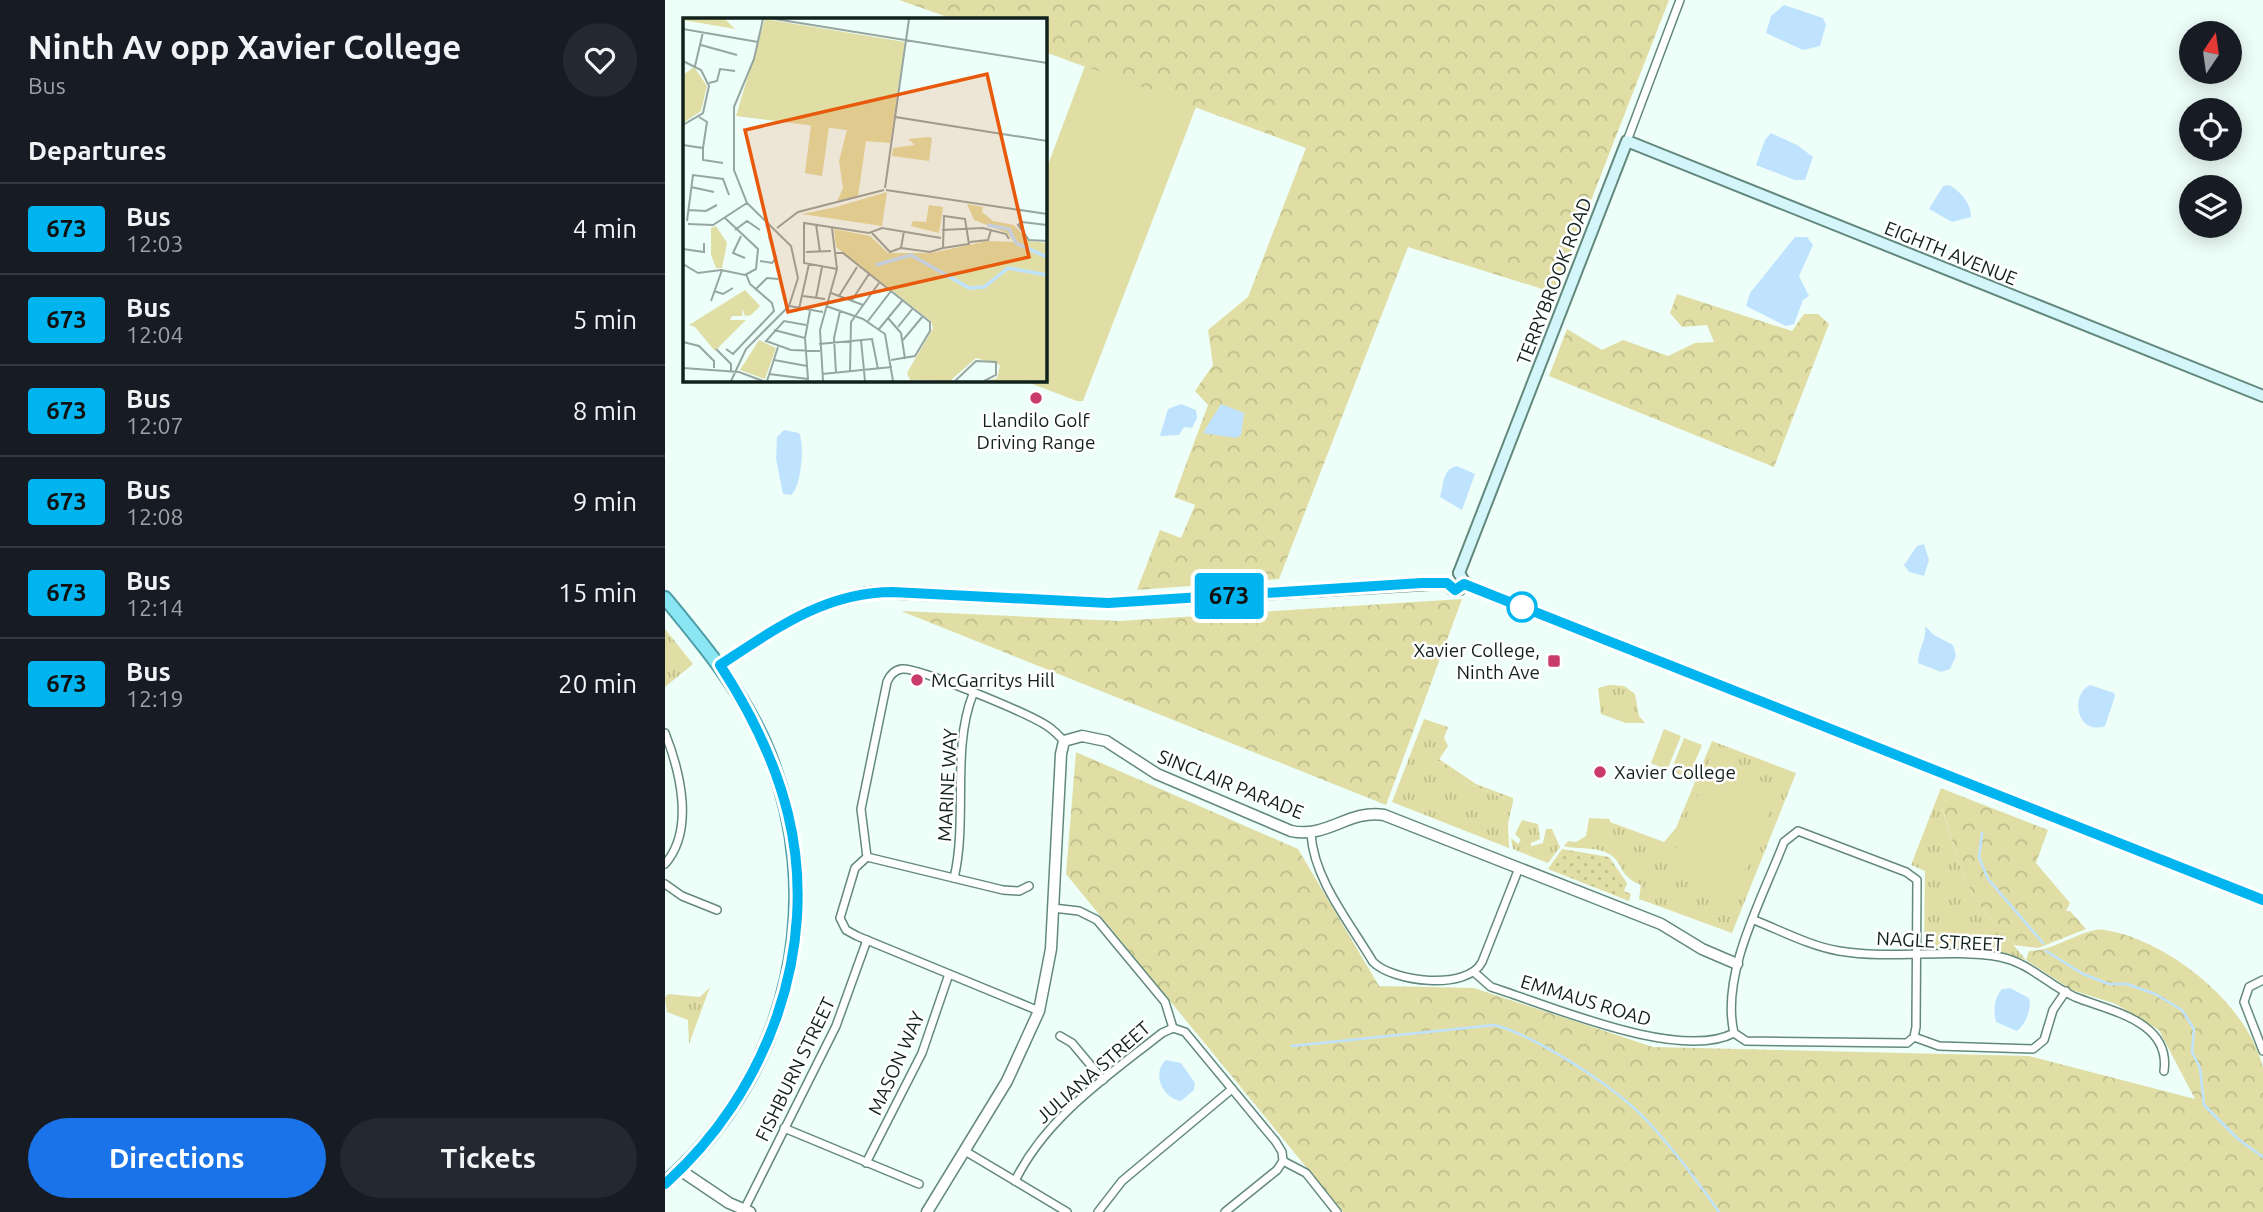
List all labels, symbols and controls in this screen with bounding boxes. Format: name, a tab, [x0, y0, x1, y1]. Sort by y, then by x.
inset map	[683, 18, 1047, 382]
north arrow	[2179, 21, 2242, 84]
map controls	[2179, 21, 2242, 238]
button: heart	[563, 23, 637, 97]
text: Ninth Av opp Xavier College	[28, 28, 461, 65]
text: Bus	[28, 73, 66, 98]
button: locate	[2179, 98, 2242, 161]
text: Departures	[28, 136, 166, 165]
button: layers	[2179, 175, 2242, 238]
street label: TERRYBROOK ROAD	[1512, 194, 1596, 368]
text: Bus	[126, 202, 171, 231]
text: 4 min	[573, 214, 637, 243]
text: 673	[46, 215, 87, 242]
street label: EIGHTH AVENUE	[1882, 216, 2020, 290]
text: 12:03	[126, 231, 184, 256]
text: Bus	[126, 293, 171, 322]
text: 5 min	[573, 305, 637, 334]
text: 673	[46, 306, 87, 333]
text: 12:04	[126, 322, 184, 347]
text: Bus	[126, 384, 171, 413]
marker: Llandilo Golf Driving Range	[1028, 390, 1044, 406]
text: 8 min	[573, 396, 637, 425]
text: 673	[46, 397, 87, 424]
place label: Llandilo Golf Driving Range	[976, 409, 1096, 453]
text: 12:07	[126, 413, 184, 438]
text: Bus	[126, 475, 171, 504]
text: 9 min	[573, 487, 637, 516]
text: 673	[46, 488, 87, 515]
text: 12:08	[126, 504, 184, 529]
text: Bus	[126, 566, 171, 595]
line badge: 673	[1189, 573, 1269, 619]
text: 15 min	[558, 578, 637, 607]
text: 673	[46, 579, 87, 606]
text: 673	[1209, 582, 1249, 609]
unlabelled marker	[1507, 592, 1537, 622]
text: 12:14	[126, 595, 184, 620]
place label: Xavier College, Ninth Ave	[1413, 639, 1540, 683]
marker: Xavier College, Ninth Ave	[1546, 653, 1562, 669]
text: Bus	[126, 657, 171, 686]
text: 20 min	[558, 669, 637, 698]
place label: McGarritys Hill	[931, 669, 1055, 691]
text: 673	[46, 670, 87, 697]
marker: McGarritys Hill	[909, 672, 925, 688]
text: 12:19	[126, 686, 184, 711]
street label: MARINE WAY	[933, 728, 961, 842]
street label: SINCLAIR PARADE	[1155, 745, 1307, 823]
place label: Xavier College	[1614, 761, 1736, 783]
marker: Xavier College	[1592, 764, 1608, 780]
street label: NAGLE STREET	[1876, 927, 2005, 955]
street label: EMMAUS ROAD	[1518, 970, 1654, 1030]
street label: FISHBURN STREET	[751, 993, 840, 1144]
street label: MASON WAY	[863, 1008, 929, 1118]
street label: JULIANA STREET	[1032, 1016, 1155, 1127]
button: Directions	[28, 1118, 326, 1198]
button: Tickets	[340, 1118, 637, 1198]

